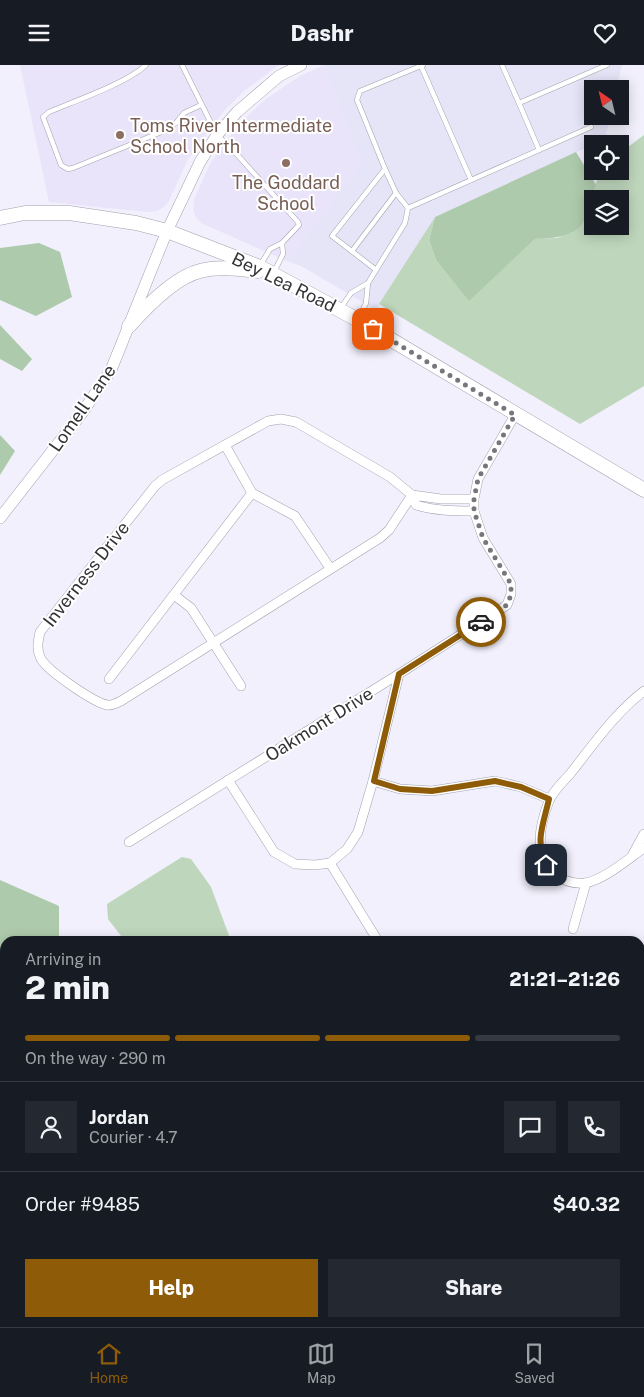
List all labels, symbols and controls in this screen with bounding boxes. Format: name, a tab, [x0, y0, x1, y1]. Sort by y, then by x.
icon: menu	[25, 19, 53, 47]
icon: heart	[591, 19, 619, 47]
text: Dashr	[291, 20, 353, 46]
north arrow	[584, 80, 629, 125]
map controls	[584, 80, 629, 235]
place label: Toms River Intermediate School North	[130, 115, 332, 157]
marker: Toms River Intermediate School North	[114, 129, 126, 141]
button: locate	[584, 135, 629, 180]
marker: The Goddard School	[280, 157, 292, 169]
place label: The Goddard School	[232, 172, 340, 214]
button: layers	[584, 190, 629, 235]
street label: Bey Lea Road	[229, 248, 339, 316]
pin	[352, 308, 394, 350]
icon: bag	[359, 315, 387, 343]
street label: Lomell Lane	[44, 360, 120, 456]
street label: Inverness Drive	[39, 517, 133, 631]
courier	[456, 597, 506, 647]
icon: car	[467, 608, 495, 636]
street label: Oakmont Drive	[261, 682, 377, 766]
pin	[525, 844, 567, 886]
icon: home	[532, 851, 560, 879]
text: Arriving in	[25, 950, 101, 969]
text: 21:21–21:26	[509, 968, 620, 990]
text: 2 min	[25, 969, 110, 1006]
text: On the way · 290 m	[25, 1049, 166, 1068]
button: person	[25, 1101, 77, 1153]
button: chat	[504, 1101, 556, 1153]
button: phone	[568, 1101, 620, 1153]
text: Jordan	[89, 1106, 149, 1128]
text: Courier · 4.7	[89, 1128, 178, 1147]
text: Order #9485	[25, 1193, 140, 1215]
text: $40.32	[553, 1193, 620, 1215]
button: Help	[25, 1259, 318, 1317]
button: Share	[328, 1259, 620, 1317]
tab: Home	[89, 1340, 128, 1386]
tab: Map	[307, 1340, 335, 1386]
tab: Saved	[514, 1340, 555, 1386]

